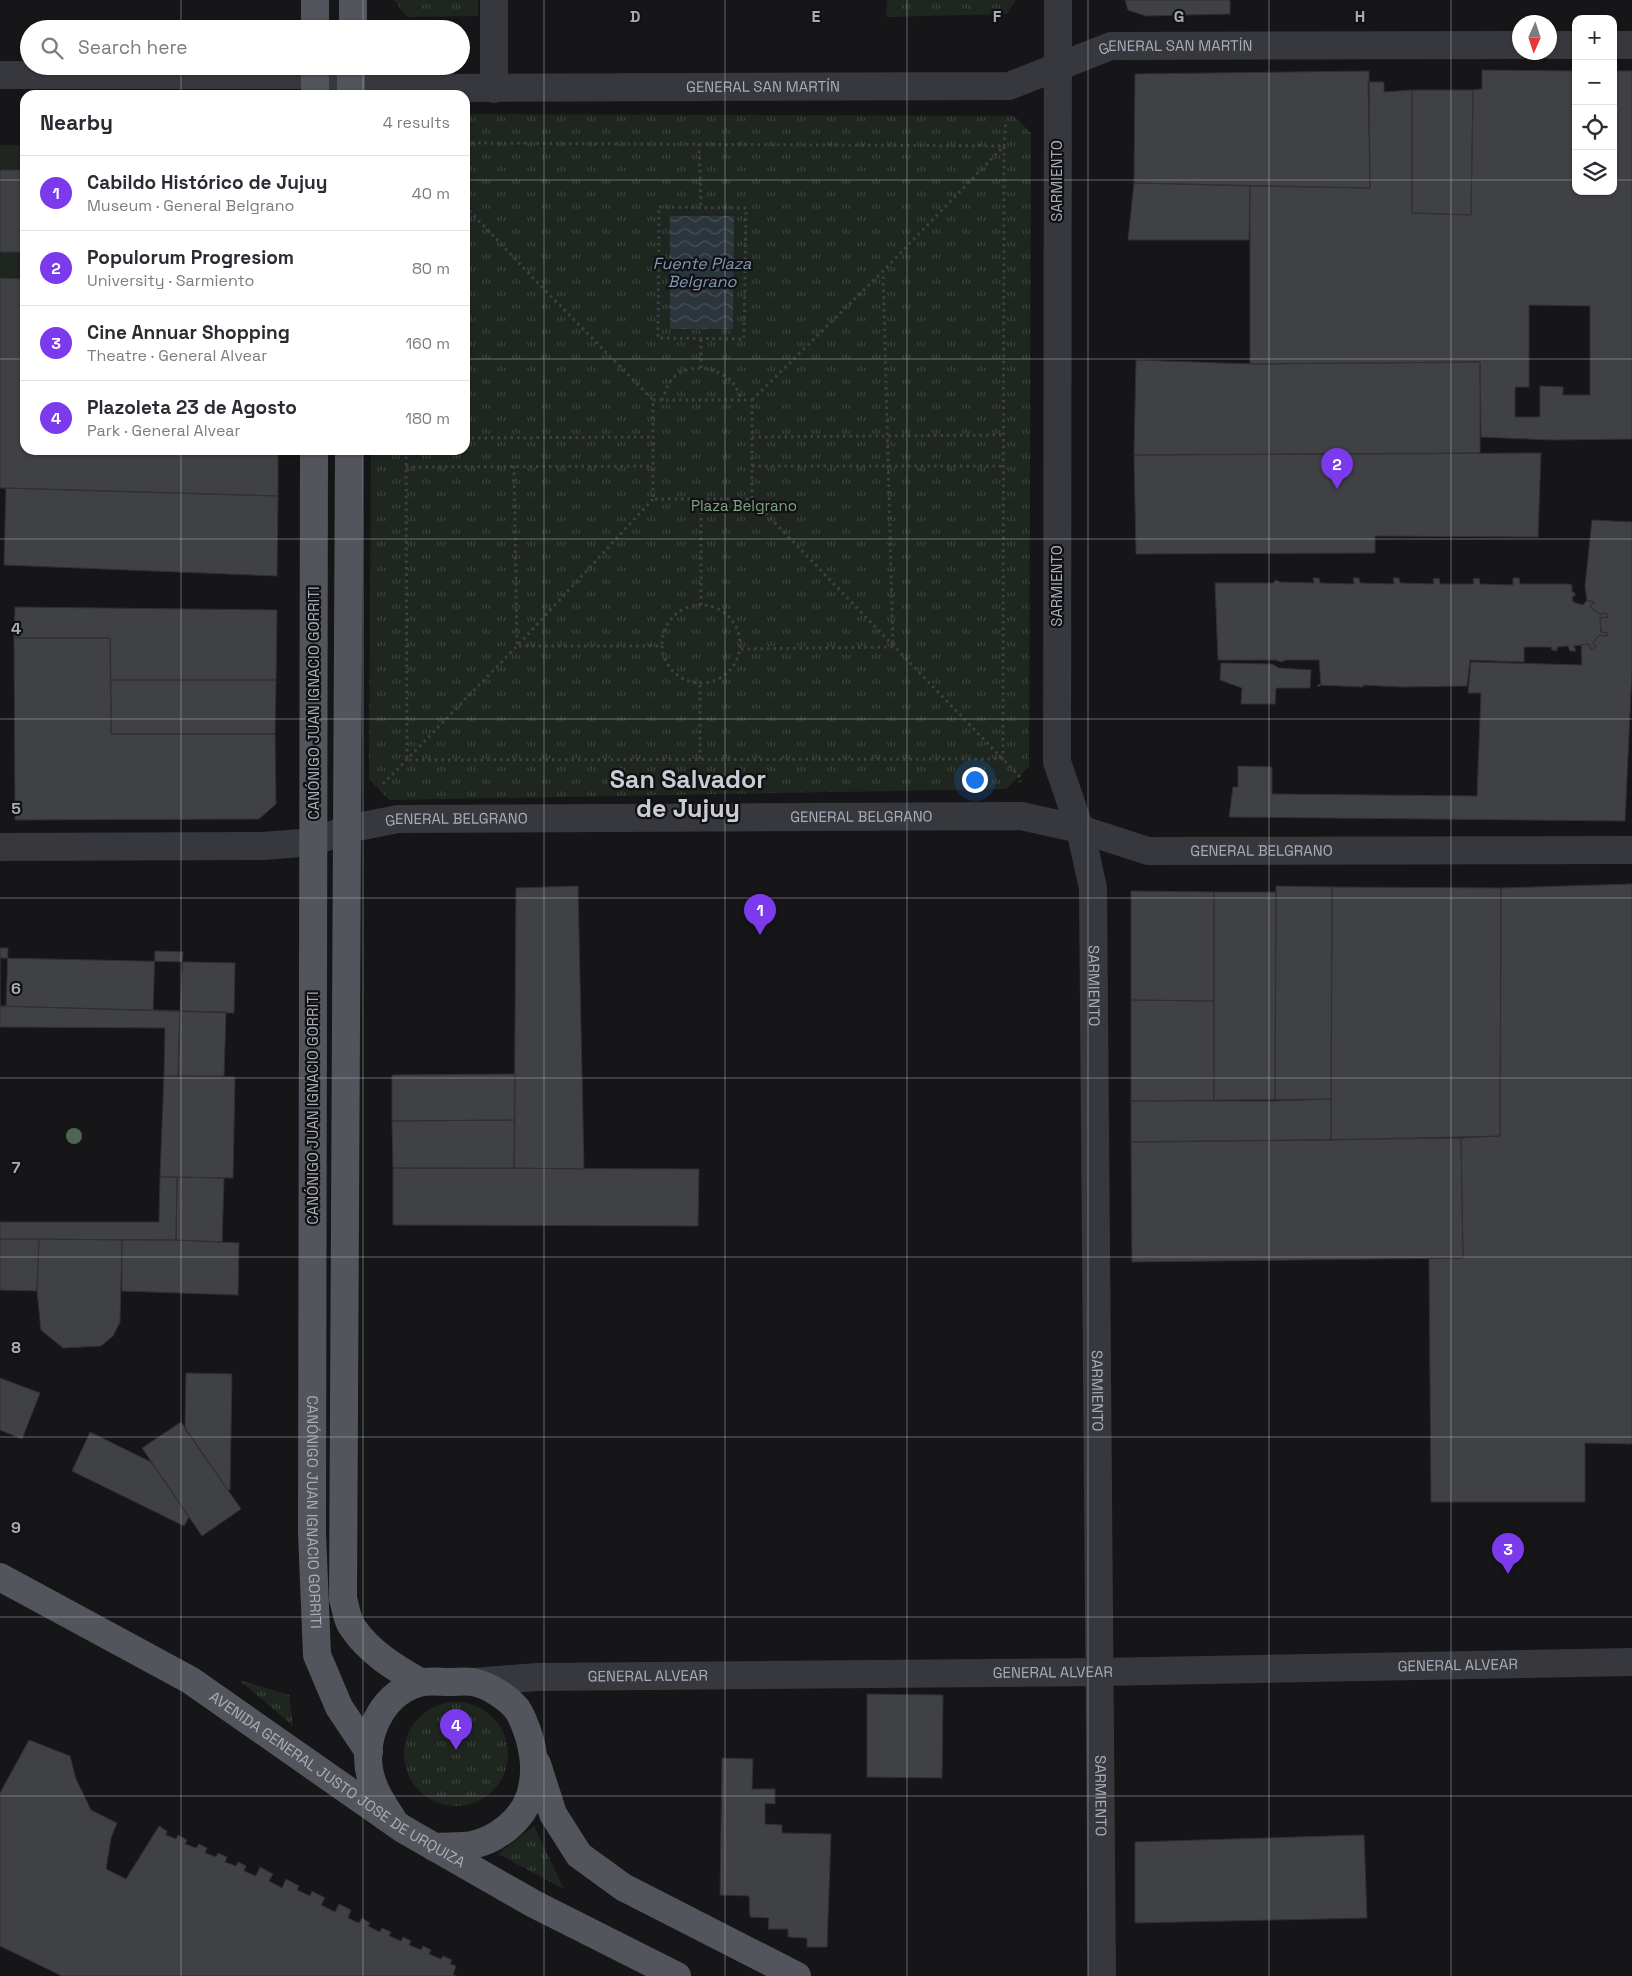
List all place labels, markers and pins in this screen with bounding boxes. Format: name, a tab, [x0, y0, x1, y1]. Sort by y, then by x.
pin: 2	[1321, 448, 1353, 489]
pin: 1	[744, 894, 776, 935]
pin: 3	[1492, 1533, 1524, 1574]
pin: 4	[440, 1709, 472, 1750]

